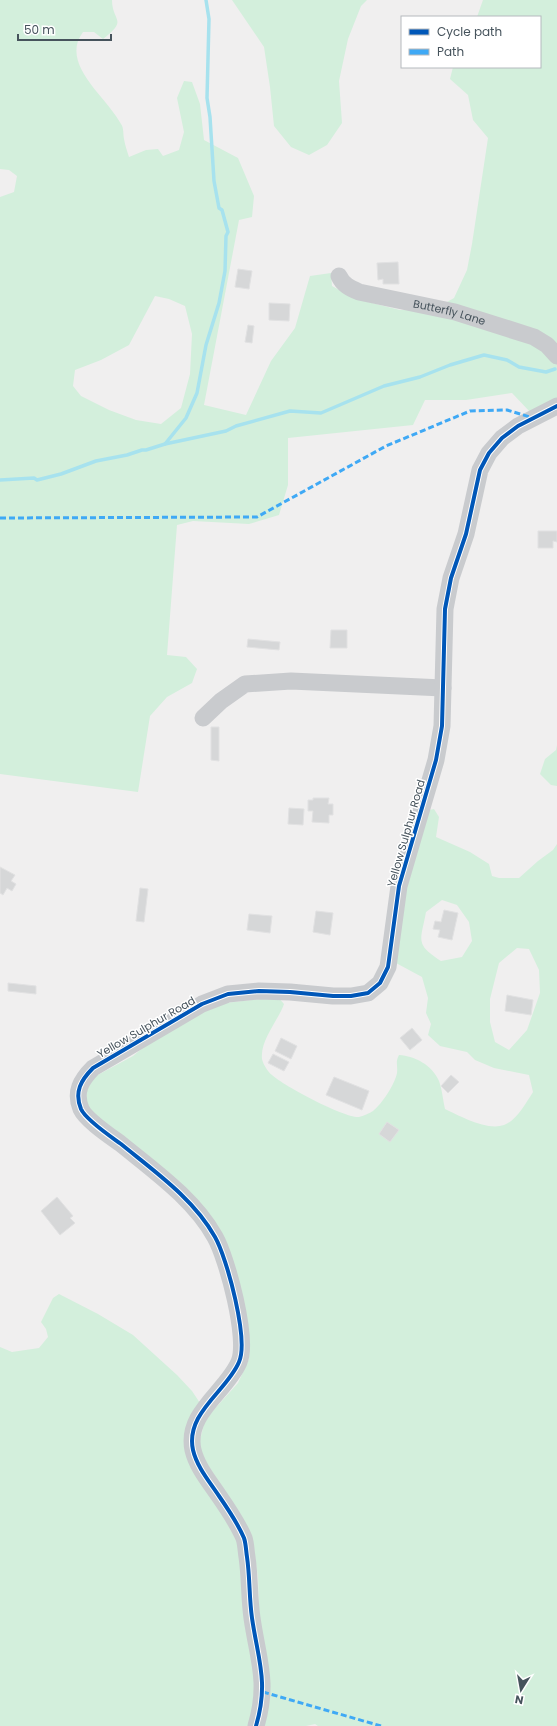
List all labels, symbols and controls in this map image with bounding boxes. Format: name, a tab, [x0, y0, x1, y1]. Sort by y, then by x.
scale bar	[18, 16, 111, 42]
legend	[401, 16, 541, 68]
text: 50 m	[24, 21, 55, 38]
text: Cycle path	[437, 23, 502, 40]
text: Path	[437, 43, 464, 60]
street label: Butterfly Lane	[412, 295, 488, 329]
street label: Yellow Sulphur Road	[383, 777, 429, 889]
street label: Yellow Sulphur Road	[94, 992, 198, 1062]
north arrow	[501, 1670, 541, 1710]
text: N	[514, 1691, 525, 1708]

